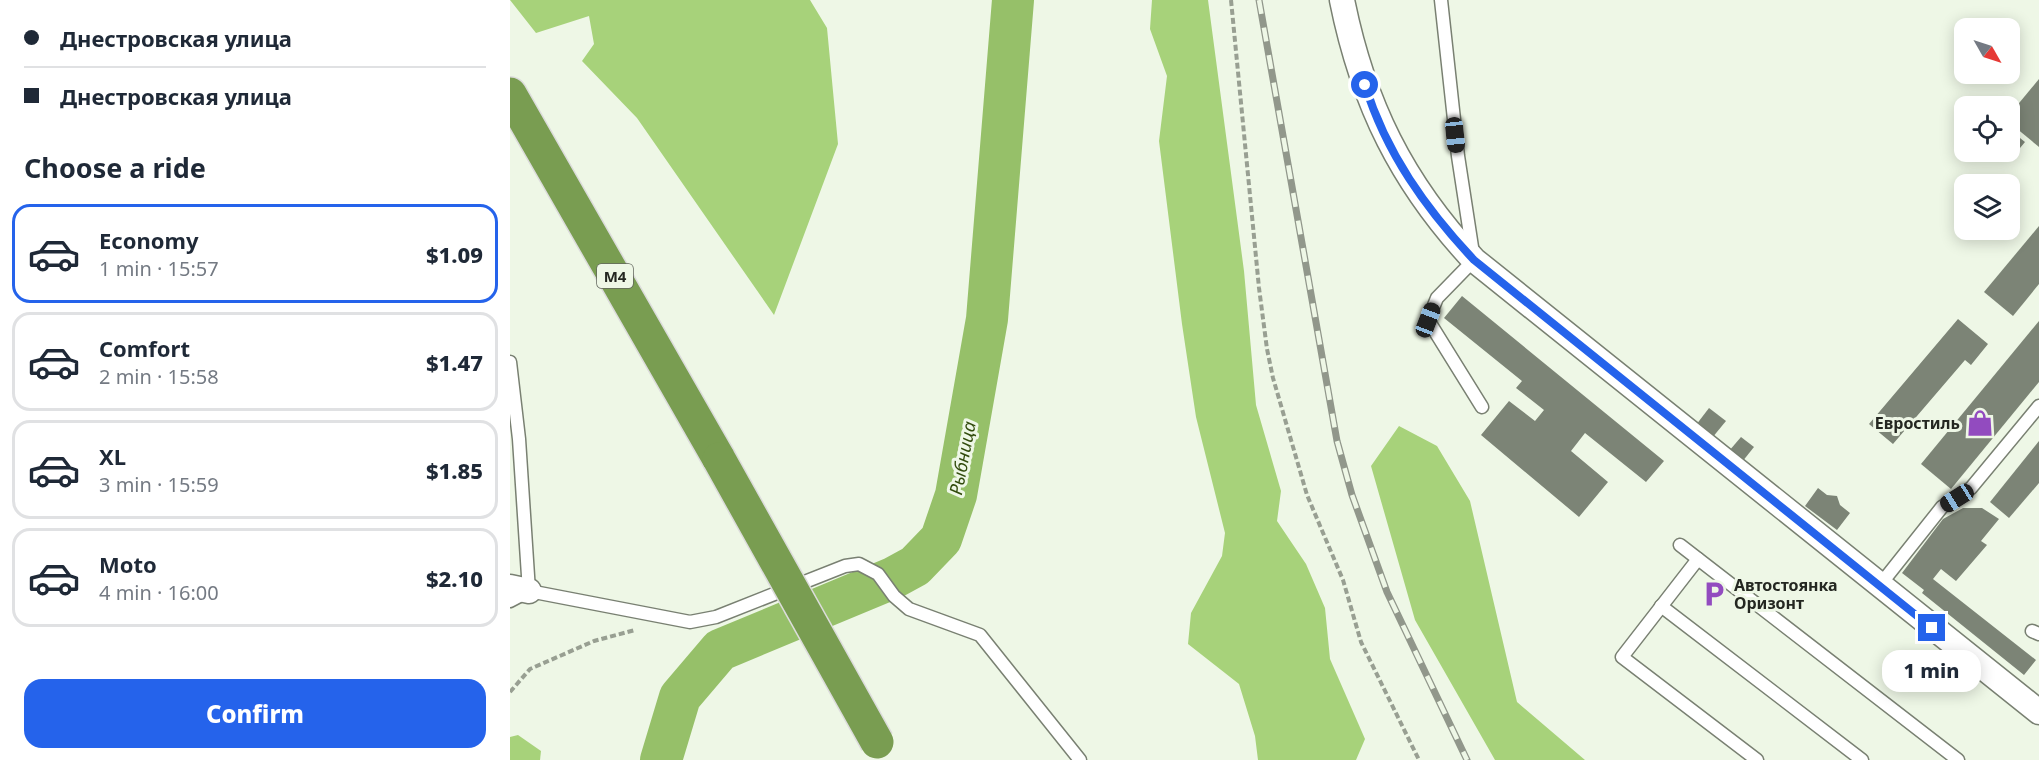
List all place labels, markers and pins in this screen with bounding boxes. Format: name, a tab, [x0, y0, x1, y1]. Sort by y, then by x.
shop icon: Евростиль	[1965, 408, 1995, 438]
place label: Евростиль	[1875, 412, 1960, 434]
place label: Автостоянка Оризонт	[1734, 574, 1838, 614]
parking icon: Автостоянка Оризонт	[1699, 579, 1729, 609]

